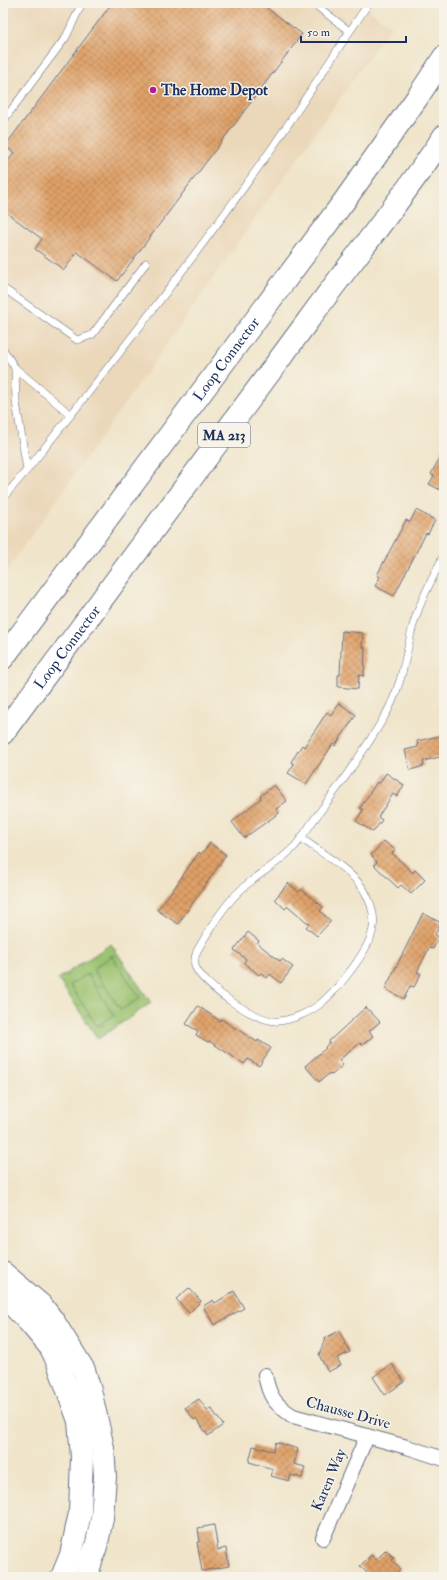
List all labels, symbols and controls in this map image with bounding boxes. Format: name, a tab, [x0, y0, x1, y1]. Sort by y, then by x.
scale bar	[301, 18, 406, 44]
text: 50 m	[307, 25, 331, 40]
place label: The Home Depot	[160, 81, 268, 101]
marker: The Home Depot	[148, 85, 158, 95]
street label: Loop Connector	[189, 313, 264, 405]
road number: MA 213	[198, 423, 250, 447]
street label: Loop Connector	[30, 601, 105, 693]
street label: Chausse Drive	[304, 1393, 392, 1433]
street label: Karen Way	[307, 1446, 351, 1514]

